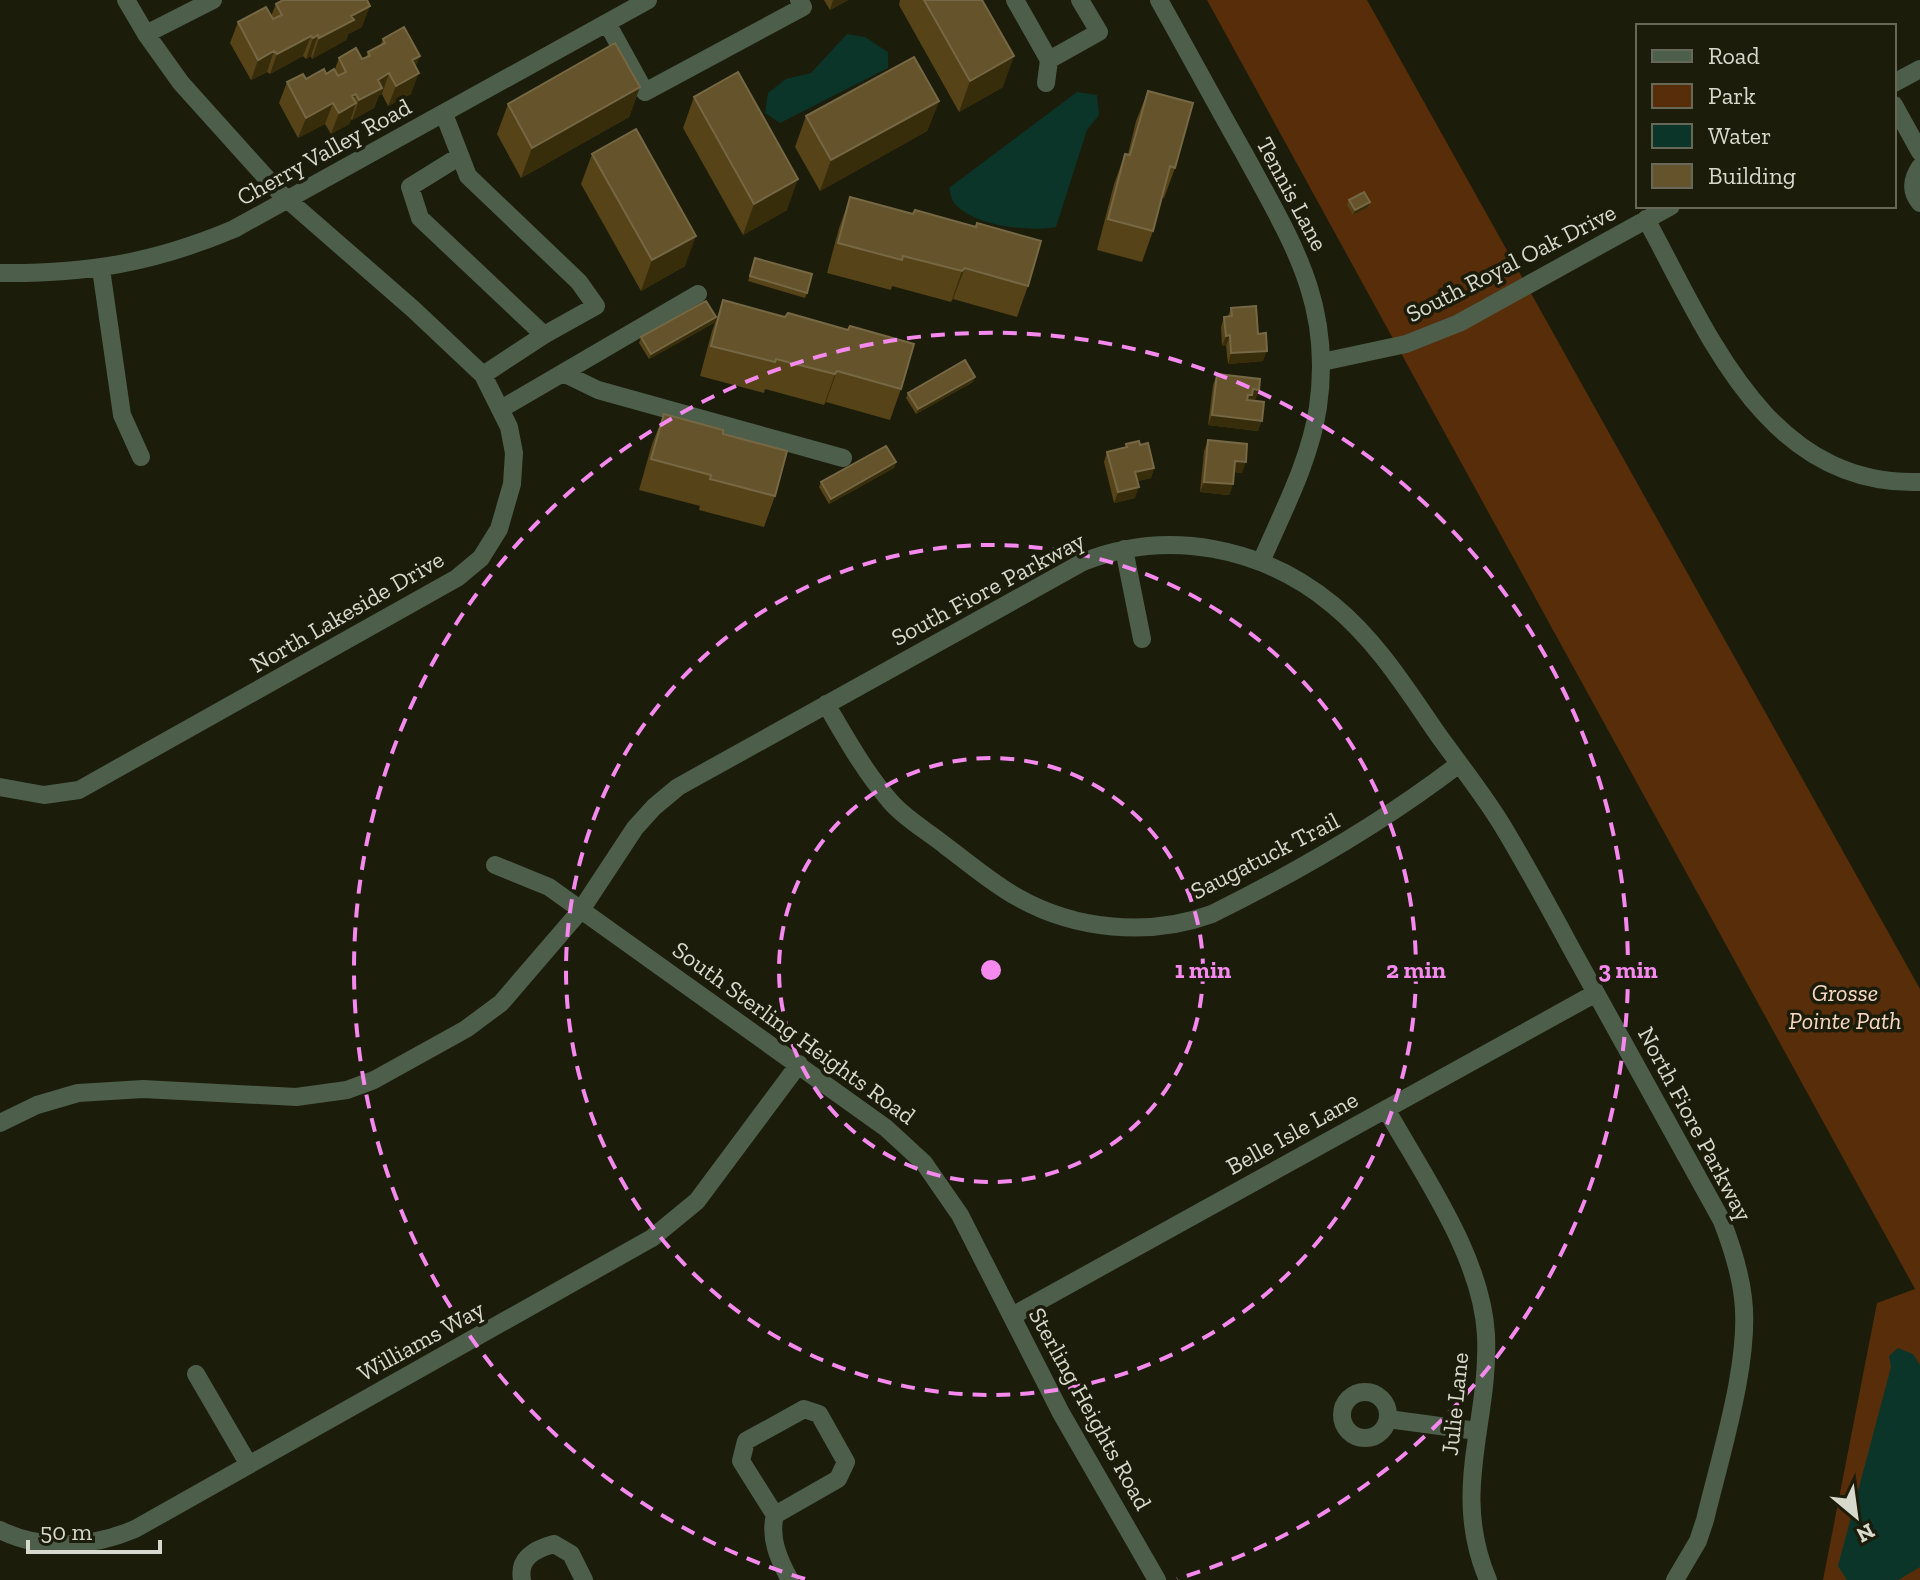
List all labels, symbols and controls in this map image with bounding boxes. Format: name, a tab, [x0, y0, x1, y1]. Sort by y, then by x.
legend	[1636, 24, 1896, 208]
text: Road	[1708, 41, 1760, 70]
text: Park	[1708, 81, 1756, 110]
street label: Cherry Valley Road	[232, 92, 416, 211]
text: Water	[1708, 121, 1771, 150]
street label: Tennis Lane	[1250, 132, 1334, 256]
text: Building	[1708, 161, 1796, 190]
street label: South Royal Oak Drive	[1401, 197, 1621, 328]
street label: South Fiore Parkway	[886, 525, 1090, 652]
street label: North Lakeside Drive	[245, 544, 449, 679]
street label: Saugatuck Trail	[1186, 806, 1344, 905]
street label: South Sterling Heights Road	[667, 935, 921, 1130]
text: 1 min	[1175, 955, 1231, 984]
text: 2 min	[1386, 955, 1446, 984]
text: 3 min	[1598, 955, 1658, 984]
centre of rings	[977, 956, 1005, 984]
park label: Grosse Pointe Path	[1789, 978, 1901, 1035]
street label: North Fiore Parkway	[1632, 1022, 1759, 1226]
street label: Belle Isle Lane	[1221, 1084, 1363, 1181]
street label: Williams Way	[352, 1293, 490, 1387]
street label: Sterling Heights Road	[1023, 1302, 1158, 1515]
street label: Julie Lane	[1435, 1351, 1474, 1457]
north arrow	[1816, 1476, 1896, 1556]
scale bar	[28, 1504, 160, 1554]
text: 50 m	[40, 1517, 93, 1546]
text: N	[1851, 1517, 1879, 1549]

